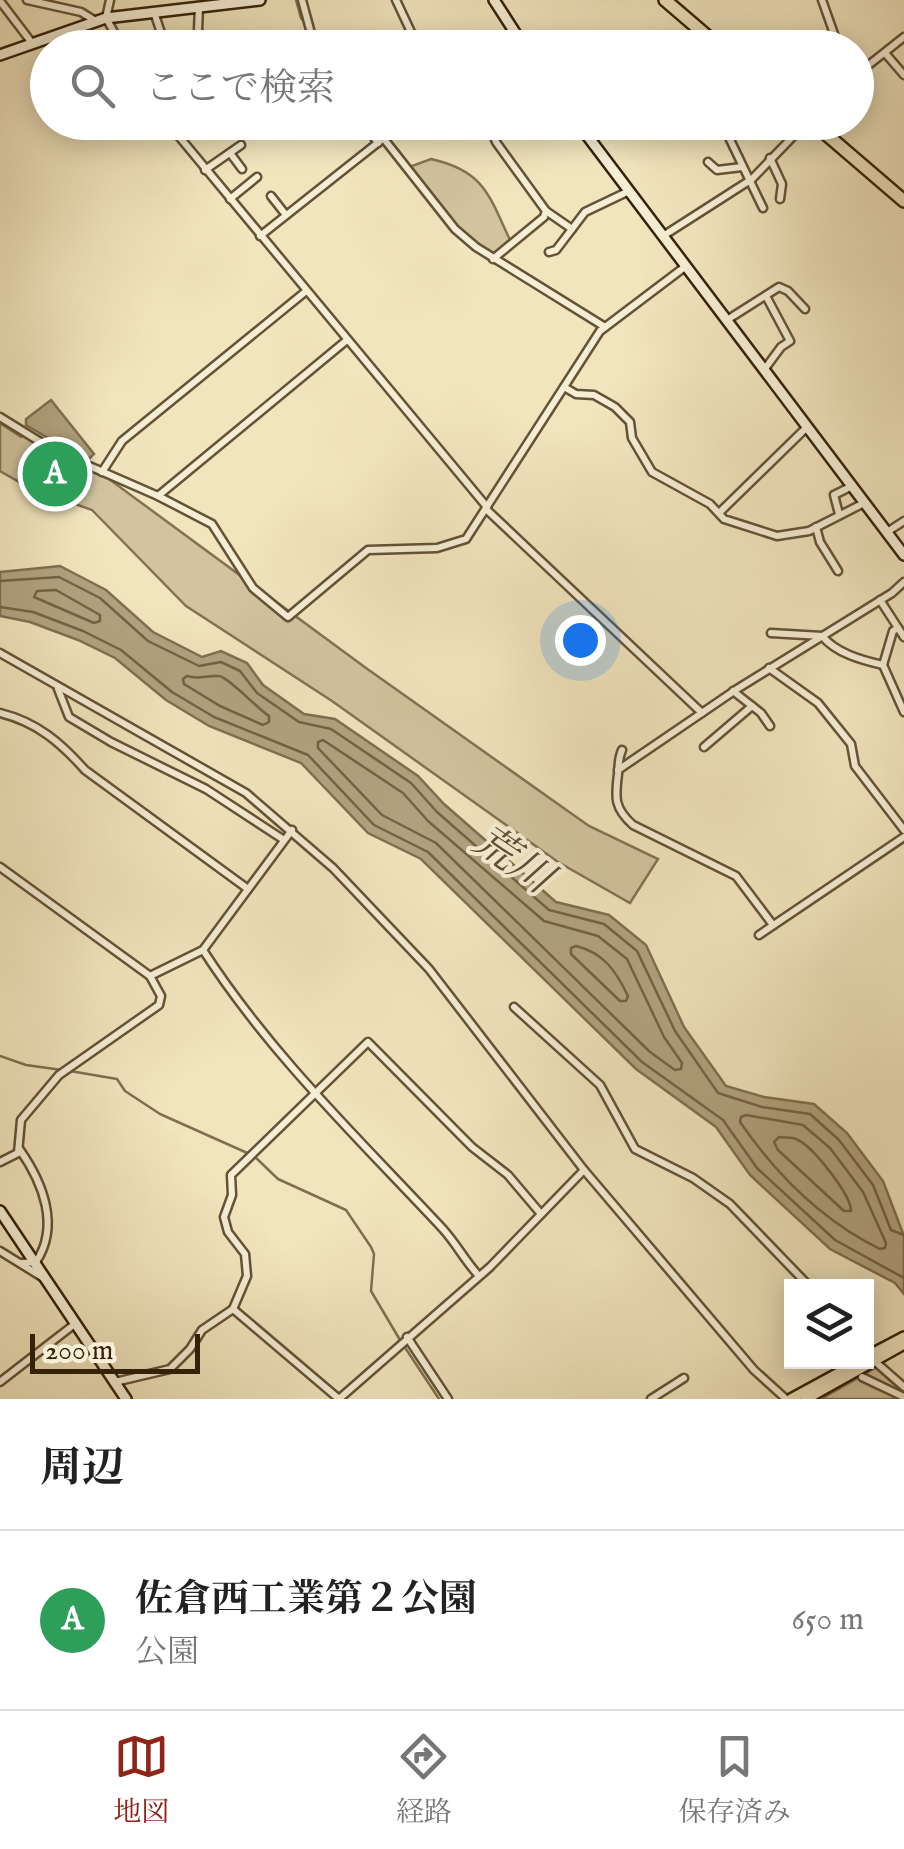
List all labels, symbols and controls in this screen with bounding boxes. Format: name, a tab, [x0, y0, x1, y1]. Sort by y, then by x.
search box	[30, 30, 874, 140]
icon: search	[65, 58, 120, 113]
text: ここで検索	[145, 66, 335, 114]
pin: A	[22, 436, 88, 512]
your location	[555, 615, 606, 666]
water label: 荒川	[462, 815, 565, 909]
map controls	[784, 1279, 874, 1369]
button: layers	[784, 1279, 874, 1369]
scale bar	[30, 1329, 200, 1374]
text: 200 m	[45, 1334, 113, 1369]
text: 周辺	[40, 1443, 124, 1496]
text: 佐倉西工業第２公園	[135, 1577, 477, 1625]
text: A	[62, 1600, 83, 1641]
text: 650 m	[792, 1600, 864, 1641]
text: 公園	[135, 1633, 199, 1674]
tab: 地図	[113, 1729, 169, 1831]
tab: 経路	[396, 1729, 452, 1831]
tab: 保存済み	[679, 1729, 791, 1831]

